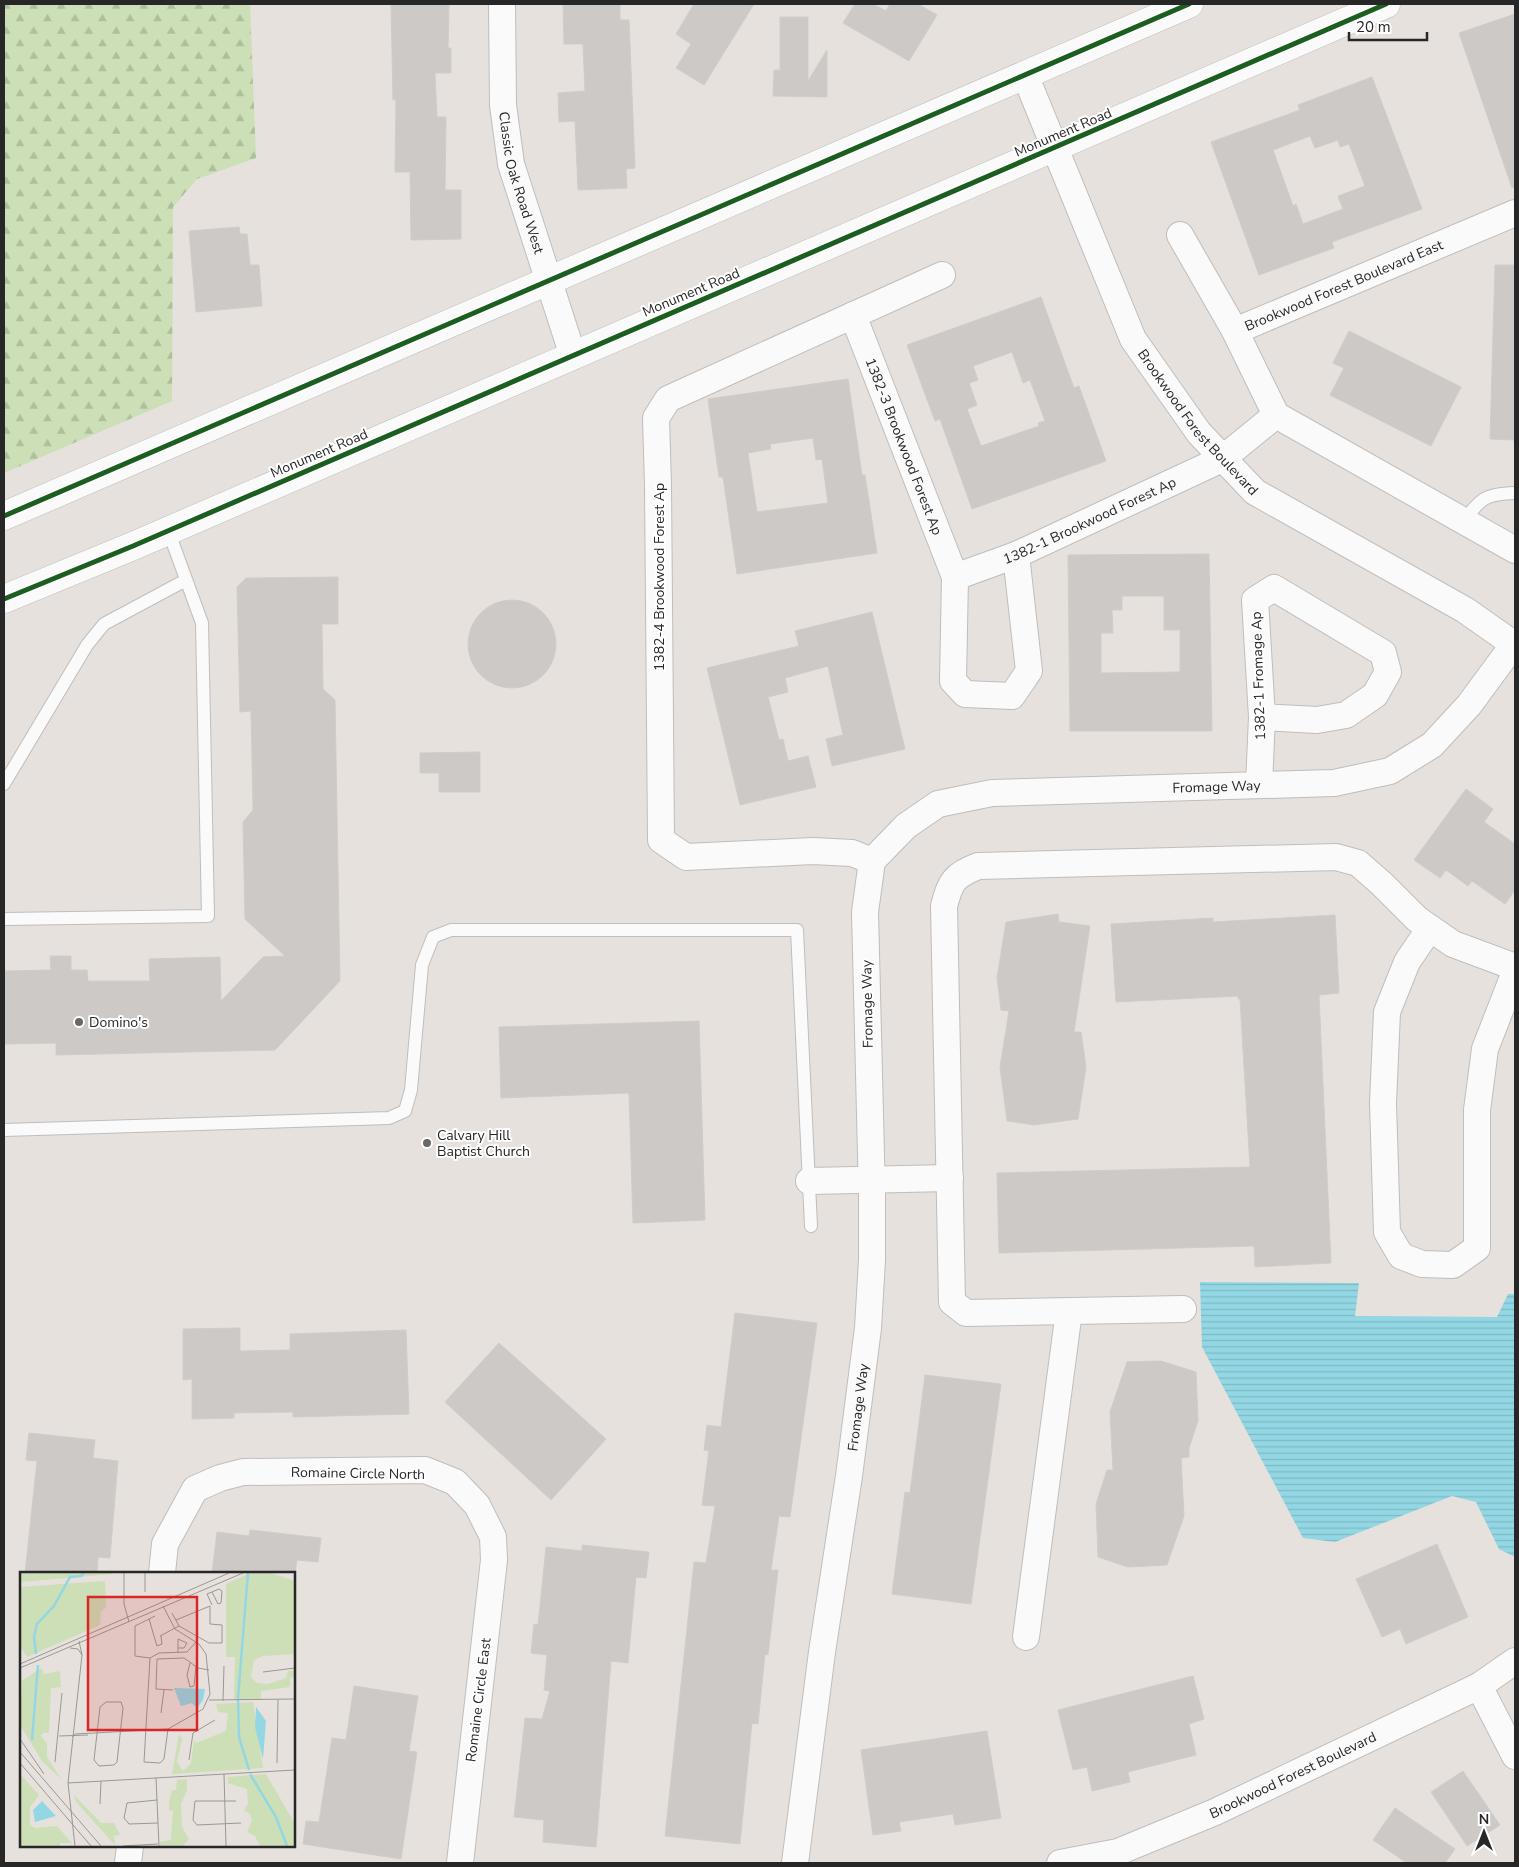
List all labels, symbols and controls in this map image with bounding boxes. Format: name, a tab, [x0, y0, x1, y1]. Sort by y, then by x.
scale bar	[1349, 10, 1426, 42]
text: 20 m	[1356, 17, 1391, 37]
street label: Monument Road	[1012, 103, 1115, 162]
street label: Classic Oak Road West	[494, 110, 548, 256]
street label: Brookwood Forest Boulevard East	[1242, 235, 1446, 336]
street label: Monument Road	[640, 263, 743, 322]
street label: Brookwood Forest Boulevard	[1133, 346, 1262, 500]
street label: 1382-3 Brookwood Forest Ap	[861, 355, 947, 538]
street label: Monument Road	[268, 424, 371, 483]
street label: 1382-1 Brookwood Forest Ap	[1001, 473, 1179, 569]
street label: 1382-4 Brookwood Forest Ap	[650, 483, 669, 671]
street label: 1382-1 Fromage Ap	[1247, 611, 1270, 741]
street label: Fromage Way	[1172, 776, 1262, 798]
street label: Fromage Way	[857, 959, 878, 1048]
place label: Domino's	[89, 1013, 148, 1032]
marker: Domino's	[73, 1016, 85, 1028]
place label: Calvary Hill Baptist Church	[437, 1126, 530, 1161]
marker: Calvary Hill Baptist Church	[421, 1137, 433, 1149]
street label: Fromage Way	[843, 1362, 873, 1452]
street label: Romaine Circle North	[291, 1463, 425, 1484]
inset map	[20, 1572, 295, 1847]
street label: Romaine Circle East	[461, 1637, 496, 1763]
street label: Brookwood Forest Boulevard	[1207, 1727, 1379, 1823]
north arrow	[1459, 1807, 1509, 1857]
text: N	[1479, 1810, 1489, 1829]

